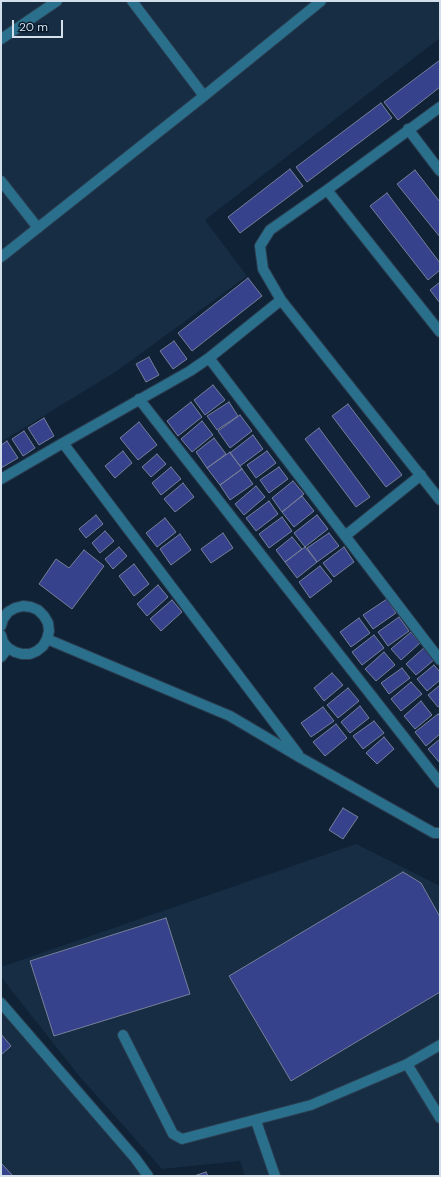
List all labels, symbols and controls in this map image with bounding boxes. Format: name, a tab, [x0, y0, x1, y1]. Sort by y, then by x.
scale bar	[14, 12, 65, 38]
text: 20 m	[19, 19, 48, 35]

